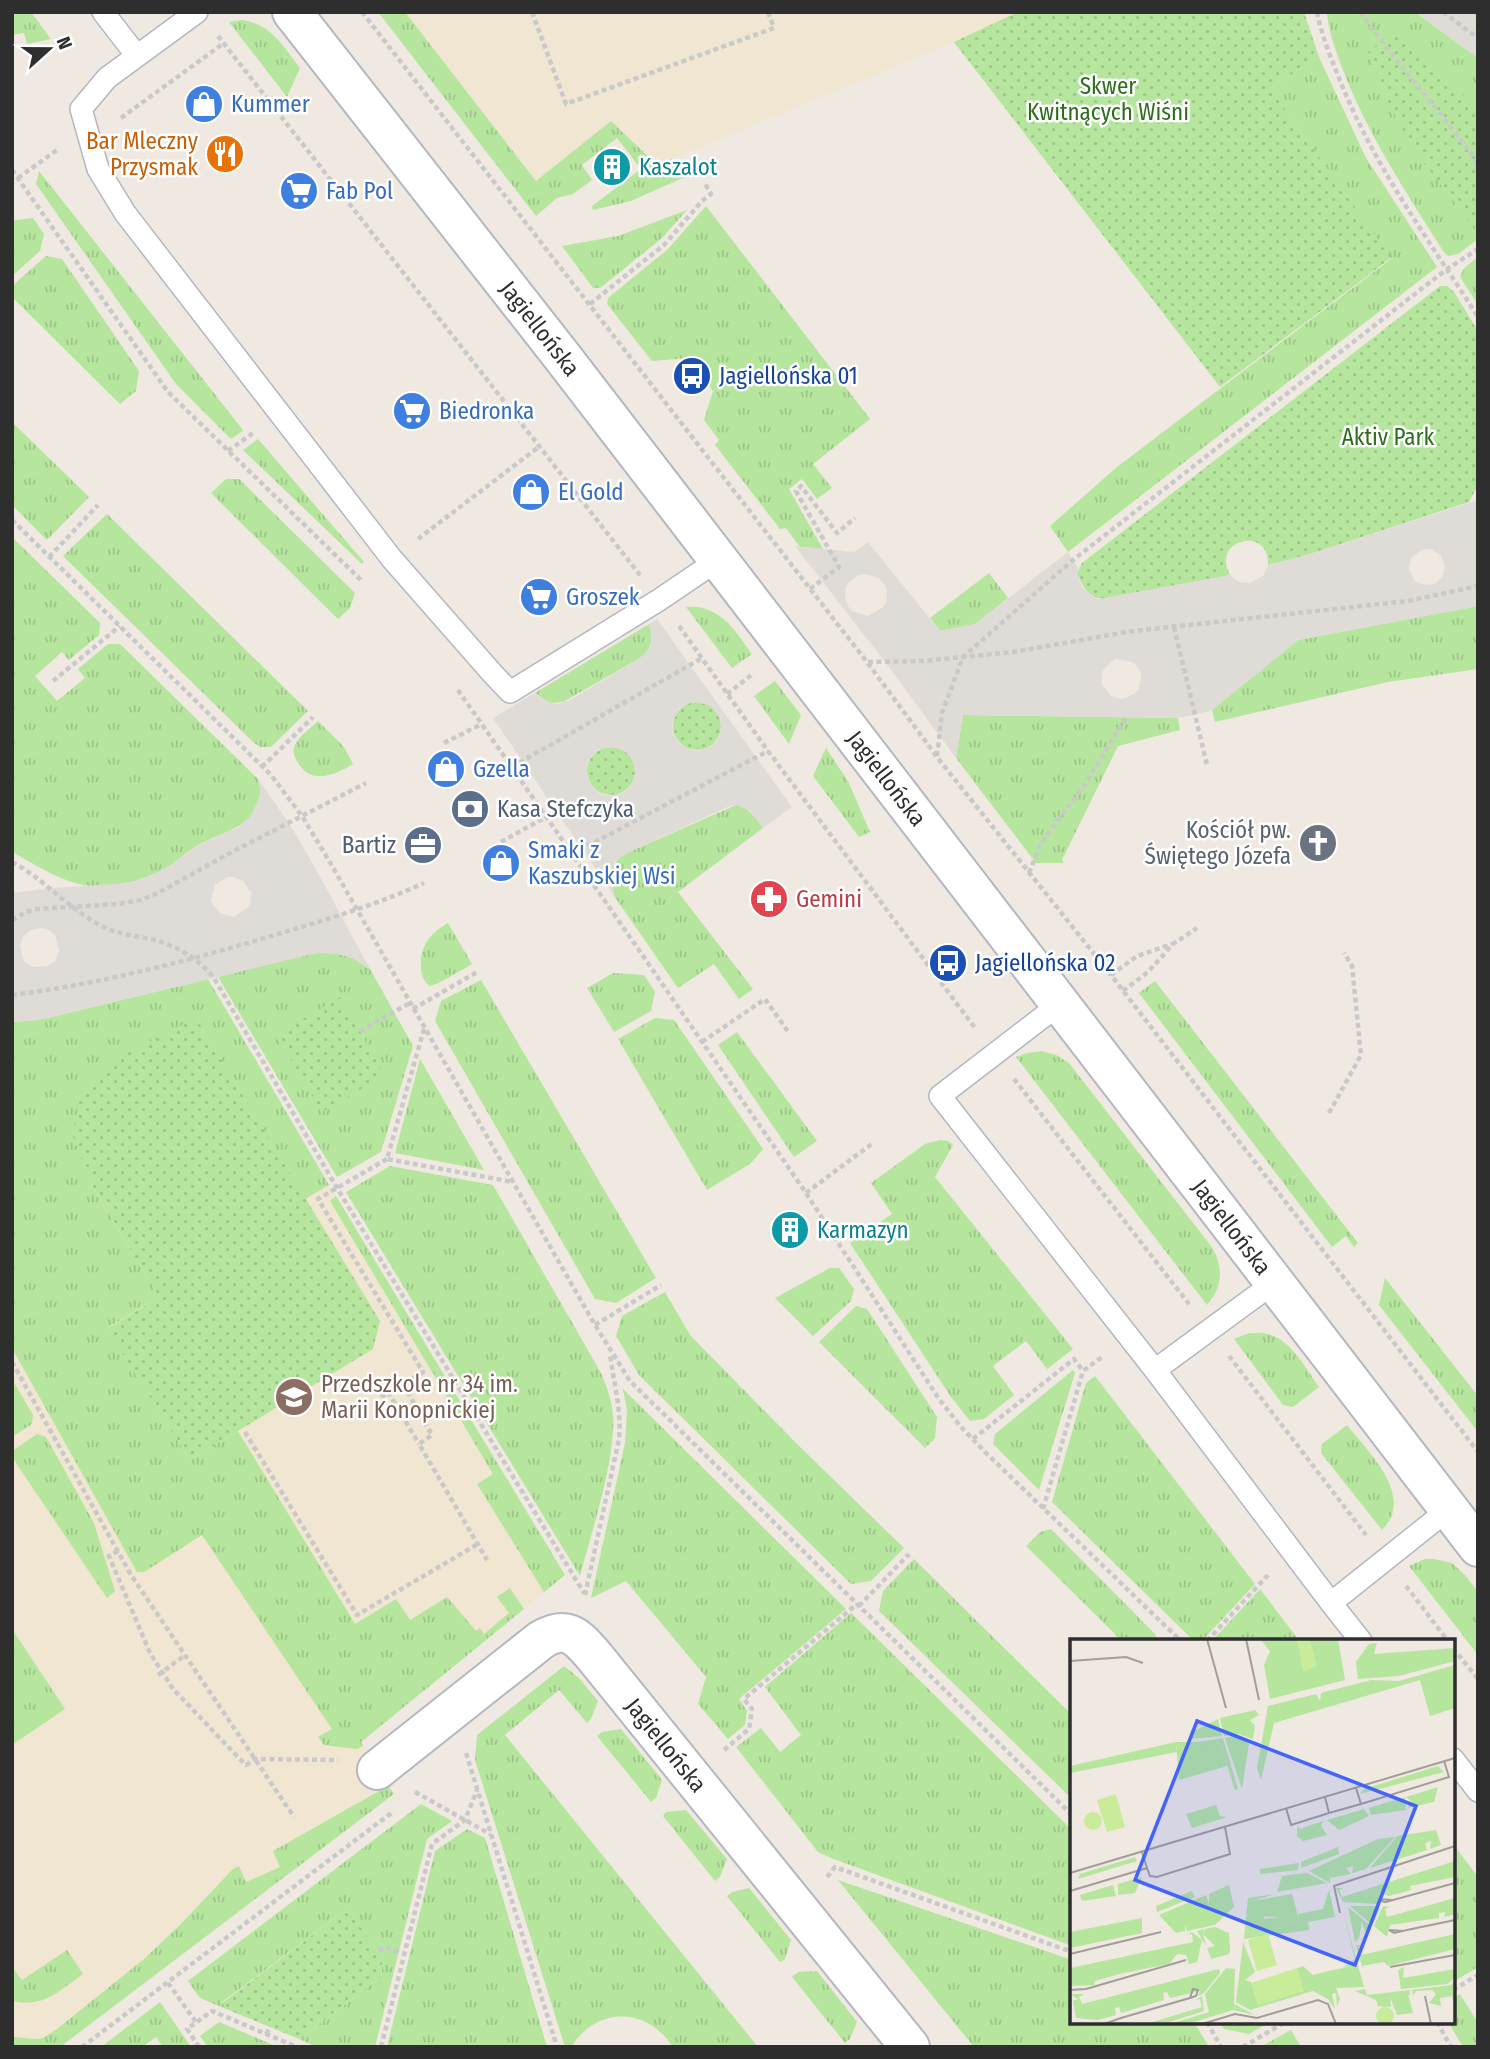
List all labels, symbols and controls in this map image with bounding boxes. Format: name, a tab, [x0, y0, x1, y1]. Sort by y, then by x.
north arrow	[14, 14, 84, 84]
text: N	[52, 34, 77, 53]
park label: Skwer Kwitnących Wiśni	[1027, 72, 1189, 126]
shop icon: Kummer	[183, 83, 225, 125]
place label: Kummer	[231, 90, 310, 118]
place label: Bar Mleczny Przysmak	[86, 127, 199, 181]
restaurant icon: Bar Mleczny Przysmak	[204, 133, 246, 175]
building icon: Kaszalot	[591, 146, 633, 188]
place label: Kaszalot	[639, 153, 718, 181]
supermarket icon: Fab Pol	[278, 170, 320, 212]
place label: Fab Pol	[326, 177, 393, 205]
street label: Jagiellońska	[494, 275, 586, 382]
bus stop icon: Jagiellońska 01	[671, 355, 713, 397]
place label: Jagiellońska 01	[719, 362, 858, 390]
supermarket icon: Biedronka	[391, 390, 433, 432]
place label: Biedronka	[439, 397, 534, 425]
park label: Aktiv Park	[1342, 423, 1435, 451]
shop icon: El Gold	[510, 471, 552, 513]
place label: El Gold	[558, 478, 624, 506]
supermarket icon: Groszek	[518, 576, 560, 618]
place label: Groszek	[566, 583, 640, 611]
street label: Jagiellońska	[841, 725, 932, 832]
shop icon: Gzella	[425, 748, 467, 790]
place label: Gzella	[473, 755, 530, 783]
bank icon: Kasa Stefczyka	[449, 788, 491, 830]
place label: Kasa Stefczyka	[497, 795, 634, 823]
place label: Kościół pw. Świętego Józefa	[1145, 816, 1291, 870]
church icon: Kościół pw. Świętego Józefa	[1297, 822, 1339, 864]
office icon: Bartiz	[402, 824, 444, 866]
place label: Bartiz	[342, 831, 396, 859]
place label: Smaki z Kaszubskiej Wsi	[528, 836, 676, 890]
shop icon: Smaki z Kaszubskiej Wsi	[480, 842, 522, 884]
pharmacy icon: Gemini	[748, 878, 790, 920]
place label: Gemini	[796, 885, 862, 913]
bus stop icon: Jagiellońska 02	[927, 942, 969, 984]
place label: Jagiellońska 02	[975, 949, 1115, 977]
street label: Jagiellońska	[1186, 1174, 1277, 1280]
building icon: Karmazyn	[769, 1209, 811, 1251]
place label: Karmazyn	[817, 1216, 909, 1244]
place label: Przedszkole nr 34 im. Marii Konopnickiej	[321, 1370, 518, 1424]
school or university icon: Przedszkole nr 34 im. Marii Konopnickiej	[273, 1376, 315, 1418]
inset map	[1070, 1639, 1455, 2024]
street label: Jagiellońska	[620, 1692, 712, 1798]

